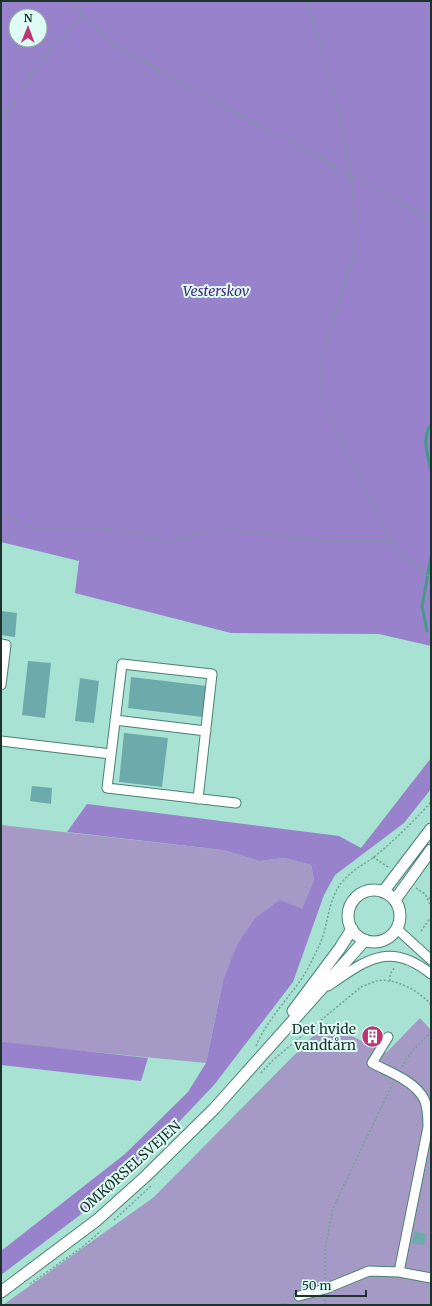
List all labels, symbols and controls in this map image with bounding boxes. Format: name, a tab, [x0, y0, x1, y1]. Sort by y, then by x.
north arrow	[8, 8, 48, 48]
text: N	[24, 11, 33, 25]
park label: Vesterskov	[183, 282, 250, 300]
place label: Det hvide vandtårn	[292, 1020, 356, 1054]
building icon: Det hvide vandtårn	[359, 1024, 385, 1050]
street label: OMKØRSELSVEJEN	[76, 1117, 184, 1217]
scale bar	[296, 1272, 366, 1298]
text: 50 m	[302, 1278, 331, 1293]

